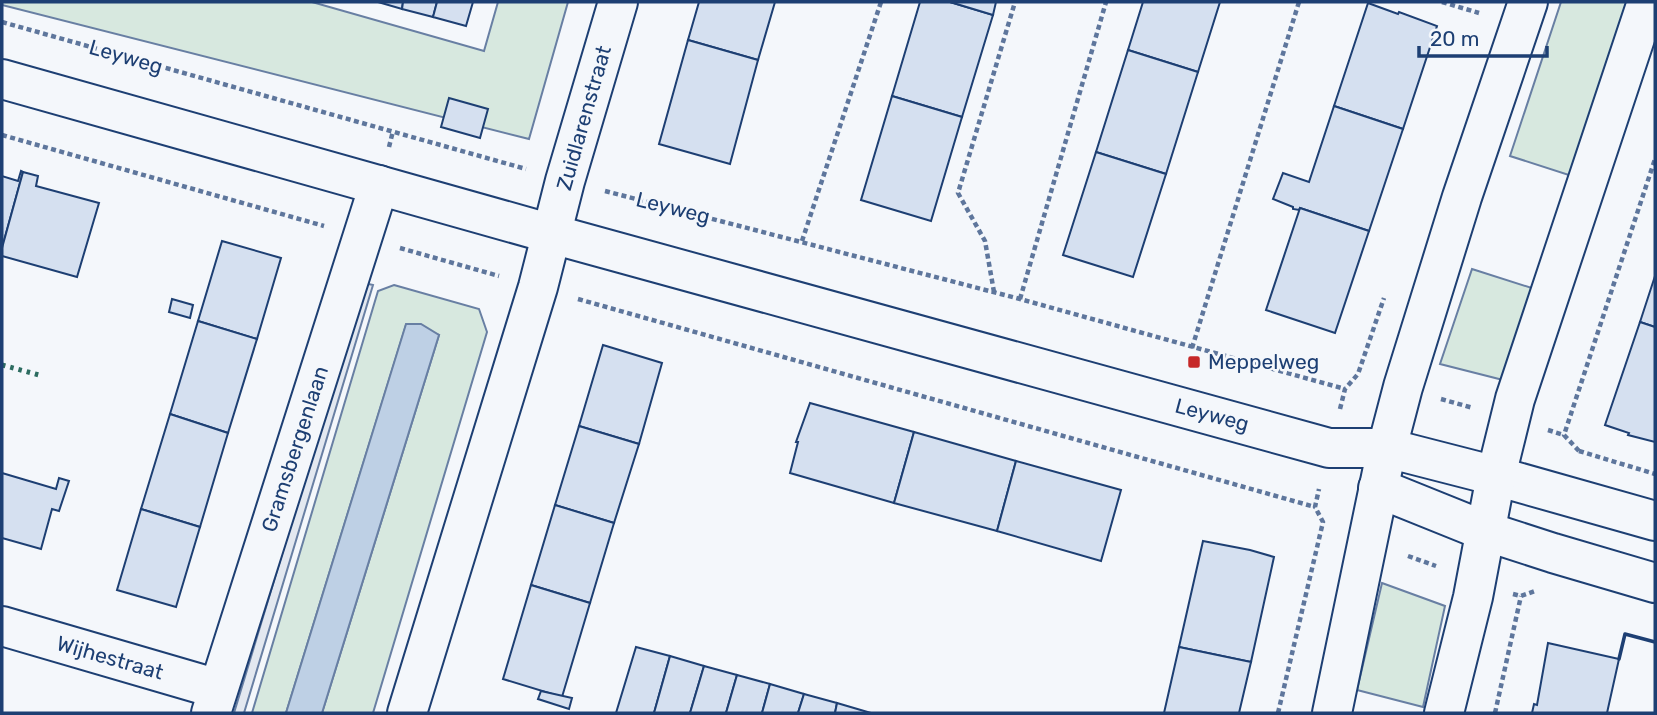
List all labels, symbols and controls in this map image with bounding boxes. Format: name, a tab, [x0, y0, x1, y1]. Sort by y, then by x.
scale bar	[1419, 14, 1547, 58]
text: 20 m	[1430, 26, 1479, 51]
street label: Leyweg	[86, 34, 166, 79]
street label: Zuidlarenstraat	[551, 43, 616, 193]
street label: Leyweg	[634, 186, 713, 229]
place label: Meppelweg	[1208, 349, 1319, 374]
marker: Meppelweg	[1186, 354, 1202, 370]
street label: Gramsbergenlaan	[256, 363, 333, 535]
street label: Leyweg	[1172, 393, 1252, 436]
street label: Wijhestraat	[54, 630, 166, 685]

